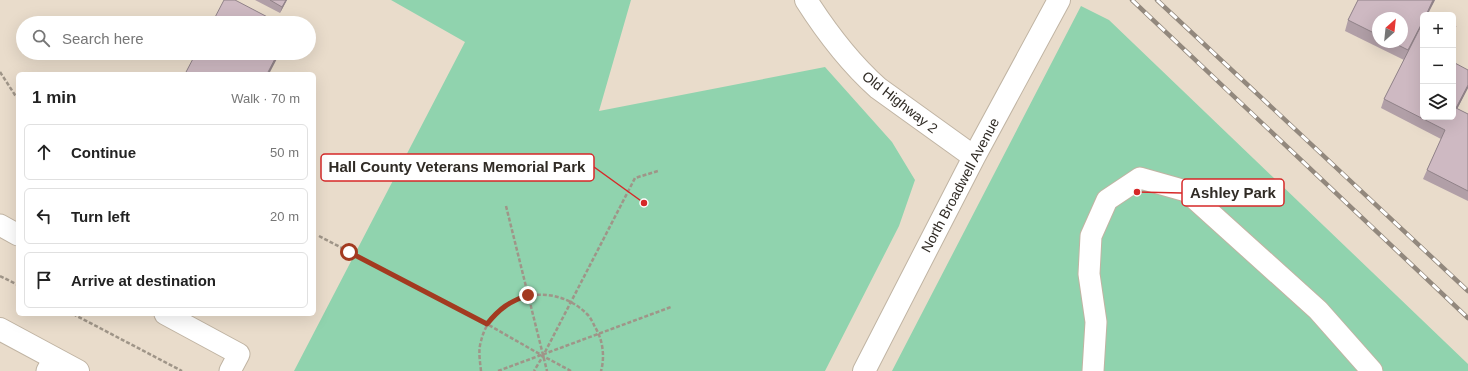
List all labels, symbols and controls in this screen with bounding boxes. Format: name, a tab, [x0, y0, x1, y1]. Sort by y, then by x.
north arrow	[1372, 12, 1408, 48]
map controls	[1420, 12, 1456, 120]
button: +	[1420, 12, 1456, 48]
search box	[16, 16, 316, 60]
icon: search	[30, 27, 52, 49]
text: Search here	[62, 30, 144, 47]
button: −	[1420, 48, 1456, 84]
street label: Old Highway 2	[859, 68, 941, 136]
button: layers	[1420, 84, 1456, 120]
text: 1 min	[32, 88, 76, 107]
text: Walk · 70 m	[231, 91, 300, 106]
street label: North Broadwell Avenue	[918, 115, 1002, 255]
icon: ahead	[33, 141, 55, 163]
text: Continue	[71, 144, 136, 161]
text: 50 m	[270, 145, 299, 160]
callout: Hall County Veterans Memorial Park	[321, 154, 594, 181]
text: Hall County Veterans Memorial Park	[329, 158, 586, 175]
callout: Ashley Park	[1182, 179, 1284, 206]
text: Ashley Park	[1190, 184, 1277, 201]
icon: left	[33, 205, 55, 227]
text: Turn left	[71, 208, 130, 225]
text: 20 m	[270, 209, 299, 224]
route start	[340, 243, 358, 261]
icon: arrive	[33, 269, 55, 291]
text: Arrive at destination	[71, 272, 216, 289]
route end	[519, 286, 537, 304]

